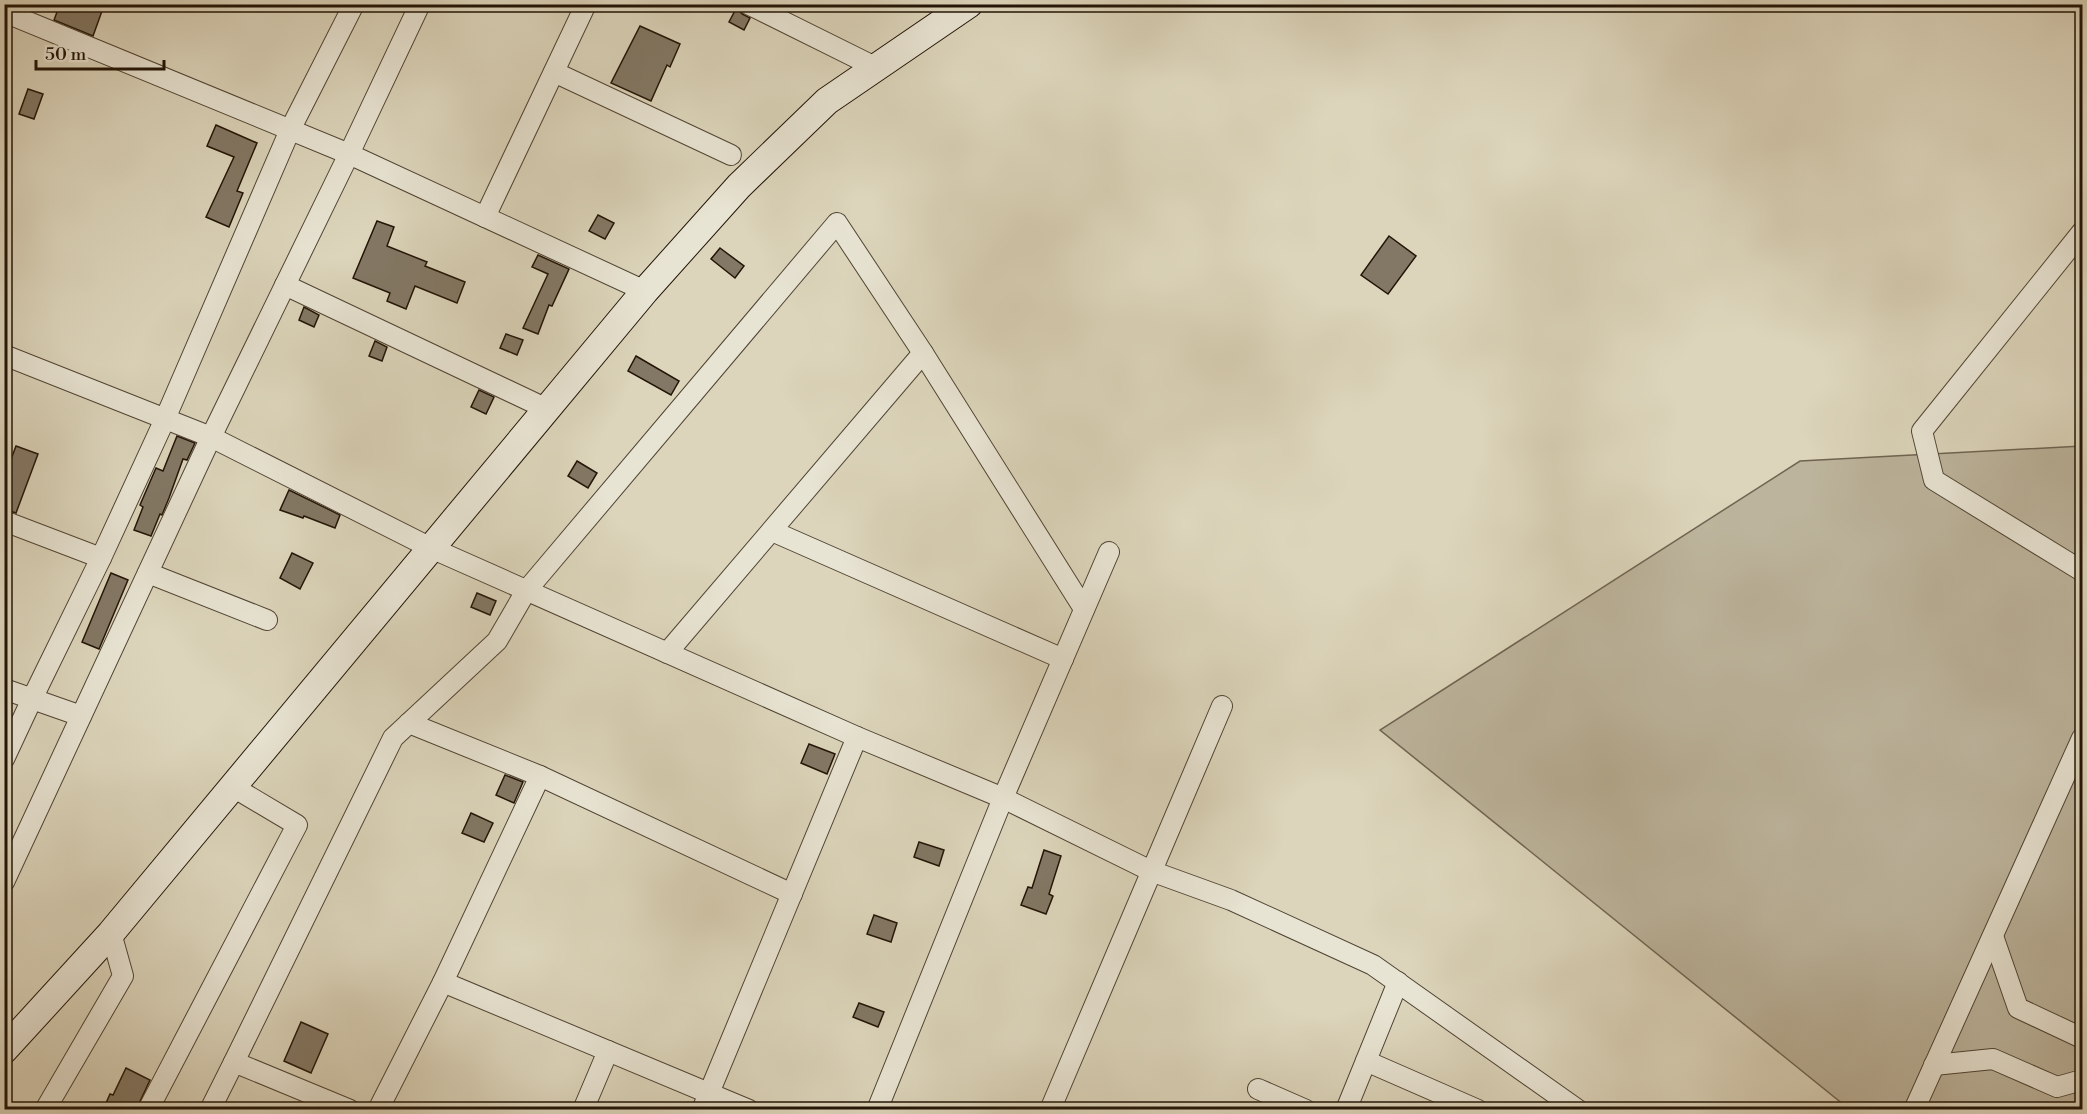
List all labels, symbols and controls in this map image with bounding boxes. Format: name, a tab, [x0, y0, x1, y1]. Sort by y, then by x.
scale bar	[36, 33, 164, 71]
text: 50 m	[45, 43, 87, 66]

